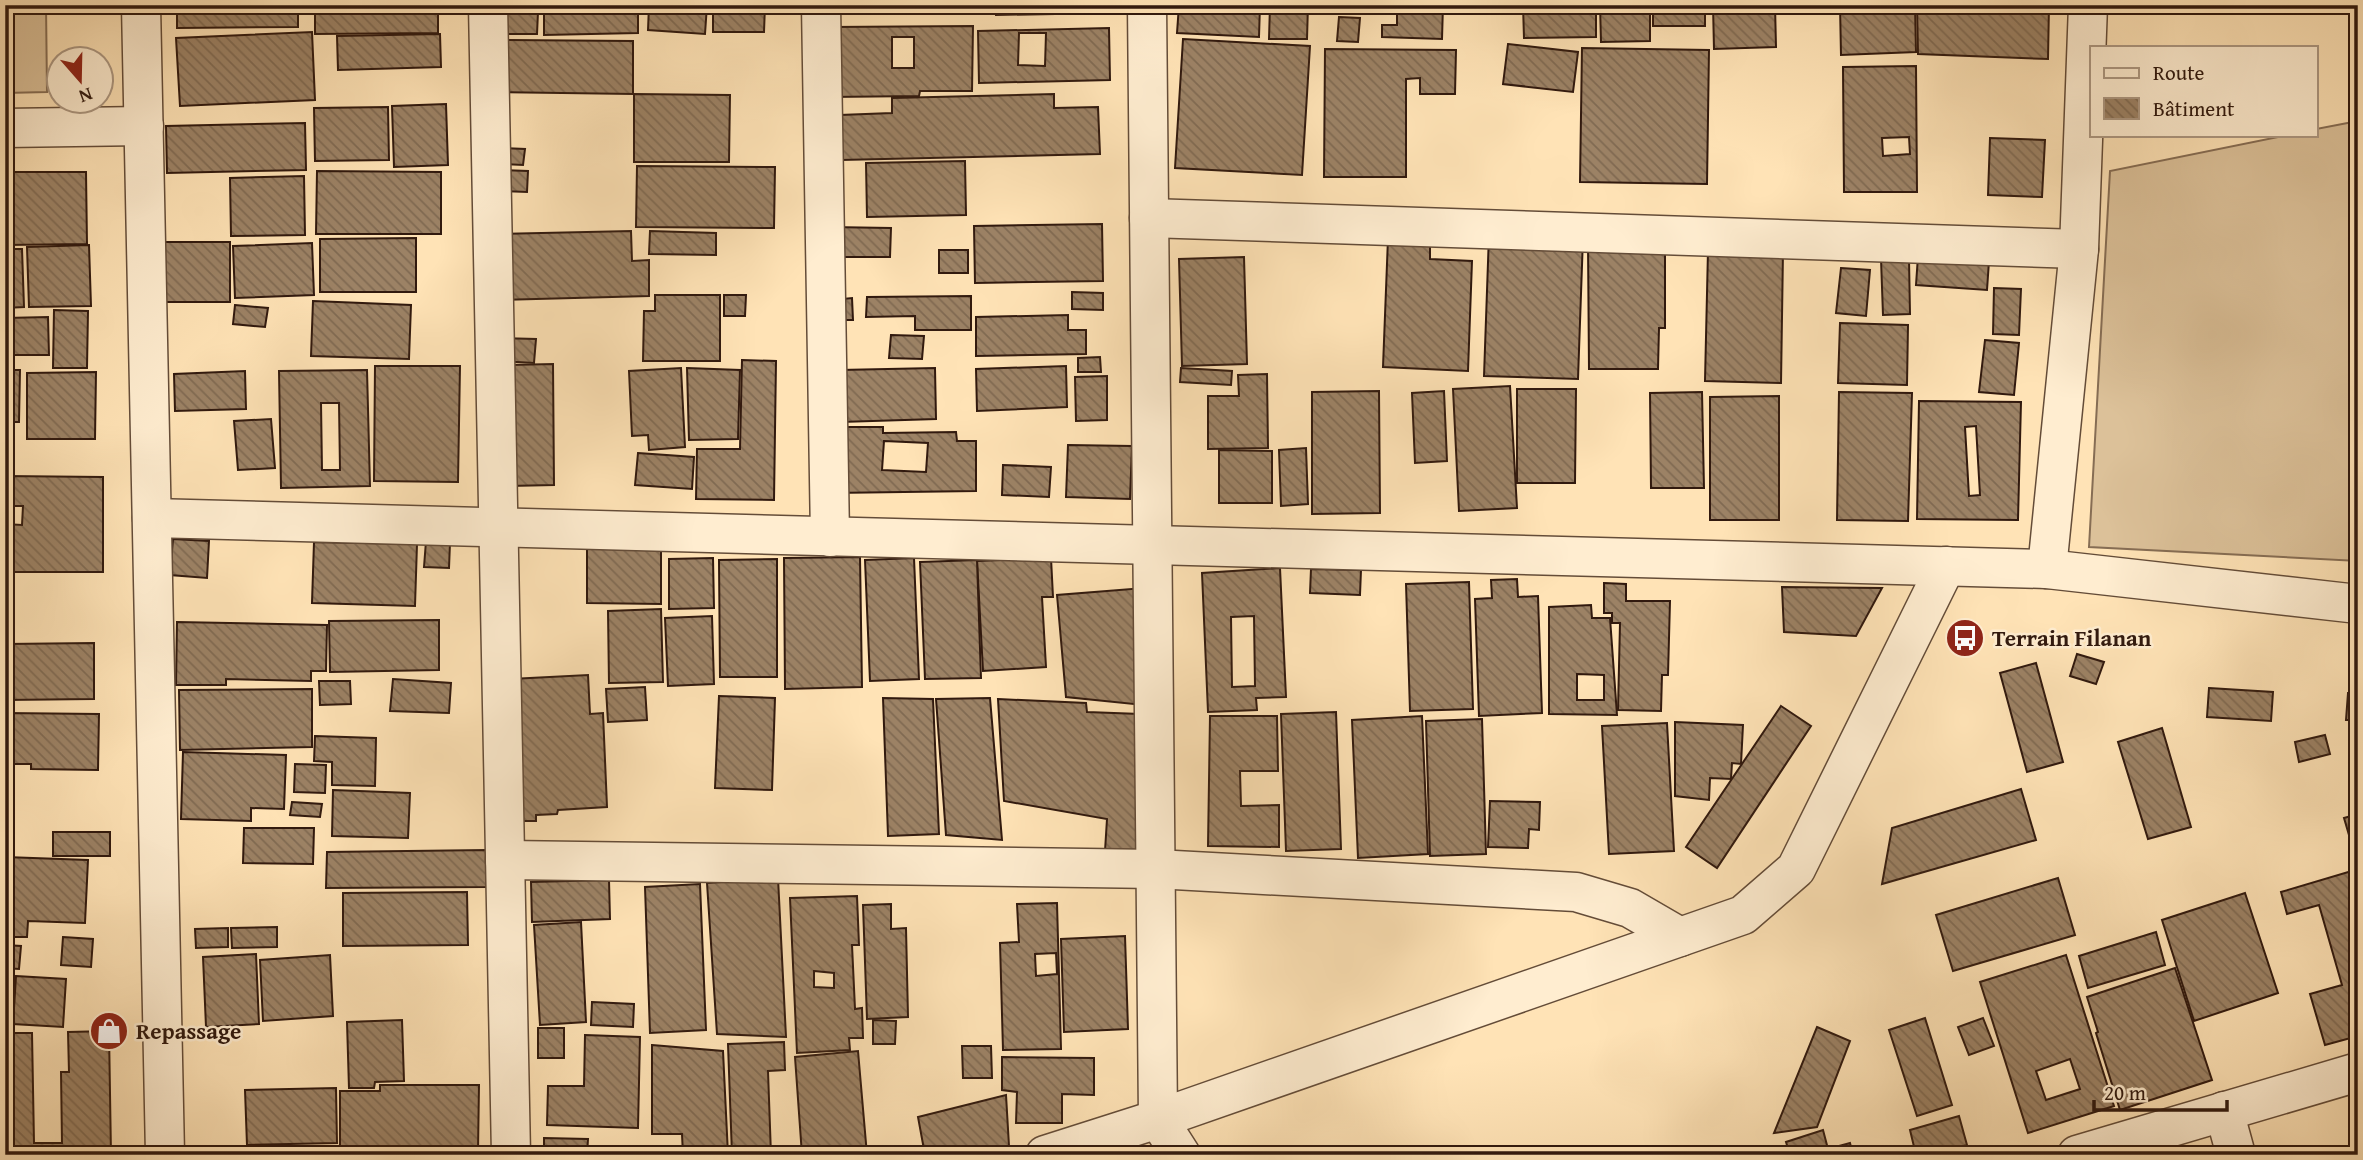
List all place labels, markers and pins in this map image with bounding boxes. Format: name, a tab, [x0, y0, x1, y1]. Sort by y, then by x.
bus stop icon: Terrain Filanan	[1944, 617, 1986, 659]
place label: Terrain Filanan	[1992, 621, 2152, 654]
shop icon: Repassage	[88, 1010, 130, 1052]
place label: Repassage	[136, 1014, 241, 1047]

